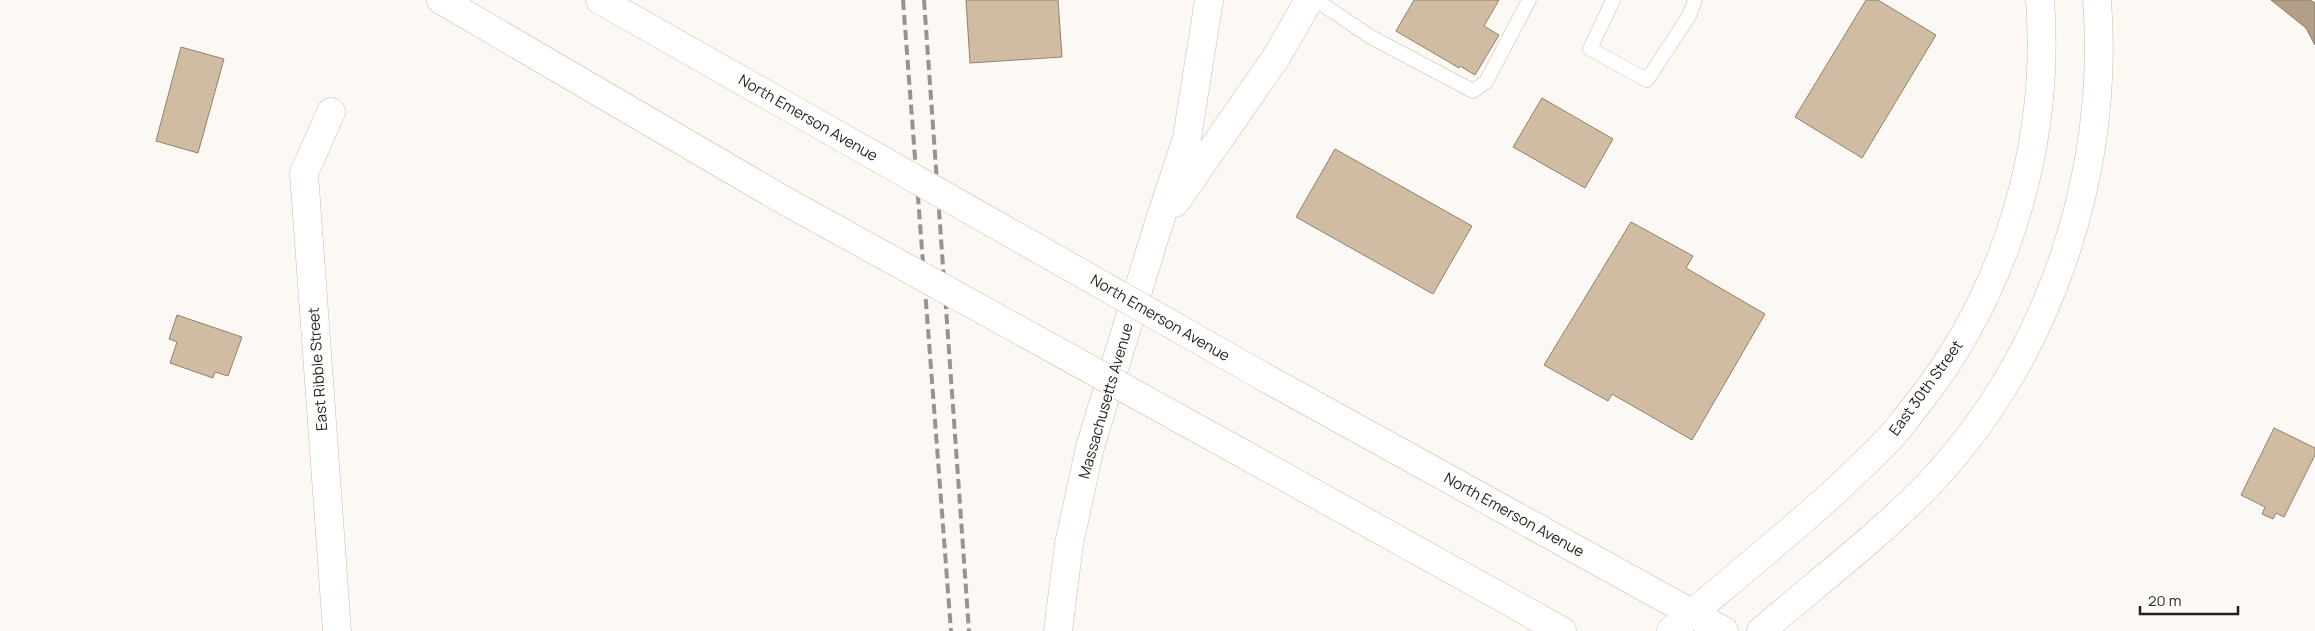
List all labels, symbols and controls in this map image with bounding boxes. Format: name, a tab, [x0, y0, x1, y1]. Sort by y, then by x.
street label: North Emerson Avenue	[735, 69, 882, 166]
street label: North Emerson Avenue	[1087, 269, 1234, 366]
street label: East Ribble Street	[303, 307, 332, 432]
street label: Massachusetts Avenue	[1073, 320, 1138, 481]
street label: East 30th Street	[1884, 336, 1967, 440]
street label: North Emerson Avenue	[1440, 467, 1588, 562]
scale bar	[2140, 584, 2238, 616]
text: 20 m	[2148, 590, 2181, 611]

